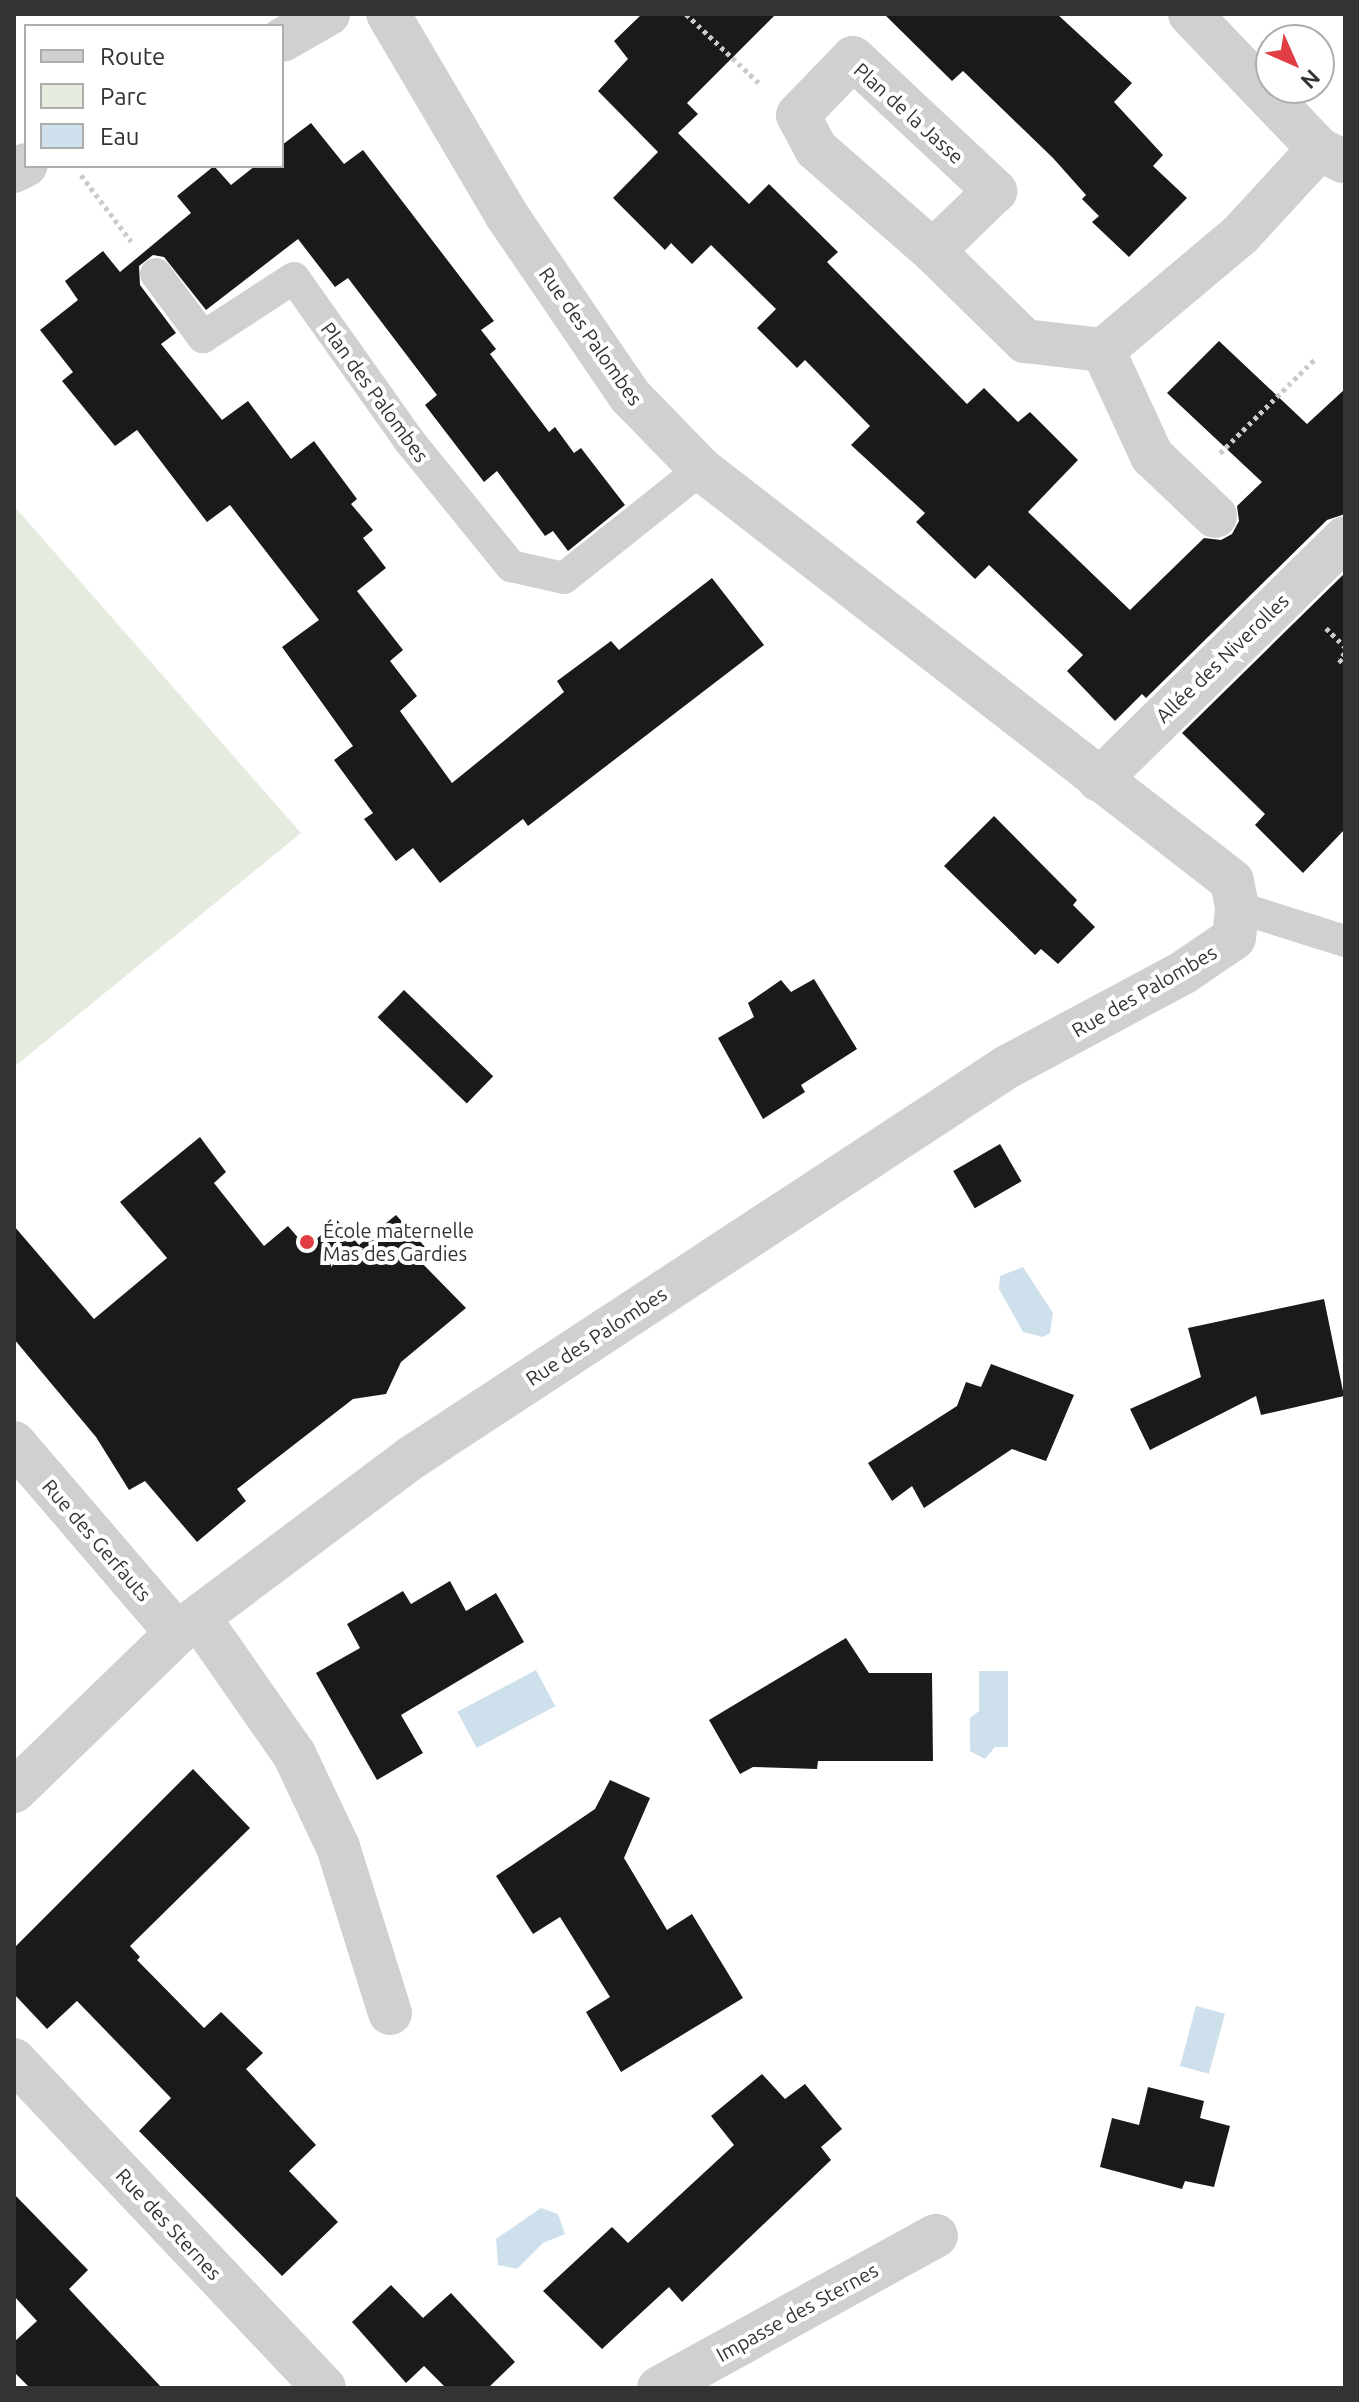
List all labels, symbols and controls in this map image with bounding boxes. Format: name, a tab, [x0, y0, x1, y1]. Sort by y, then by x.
legend	[24, 24, 284, 168]
north arrow	[1255, 24, 1335, 104]
text: Route	[100, 43, 165, 70]
street label: Plan de la Jasse	[849, 57, 969, 169]
text: N	[1296, 65, 1326, 95]
text: Parc	[100, 83, 147, 110]
text: Eau	[100, 123, 139, 150]
street label: Rue des Palombes	[534, 262, 648, 410]
street label: Plan des Palombes	[316, 317, 434, 467]
street label: Allée des Niverolles	[1151, 588, 1293, 728]
street label: Rue des Palombes	[1067, 940, 1221, 1042]
place label: École maternelle Mas des Gardies	[323, 1218, 474, 1265]
marker: École maternelle Mas des Gardies	[298, 1233, 316, 1251]
street label: Rue des Palombes	[521, 1281, 671, 1391]
street label: Rue des Gerfauts	[38, 1474, 156, 1606]
street label: Rue des Sternes	[111, 2163, 227, 2285]
street label: Impasse des Sternes	[712, 2258, 882, 2366]

